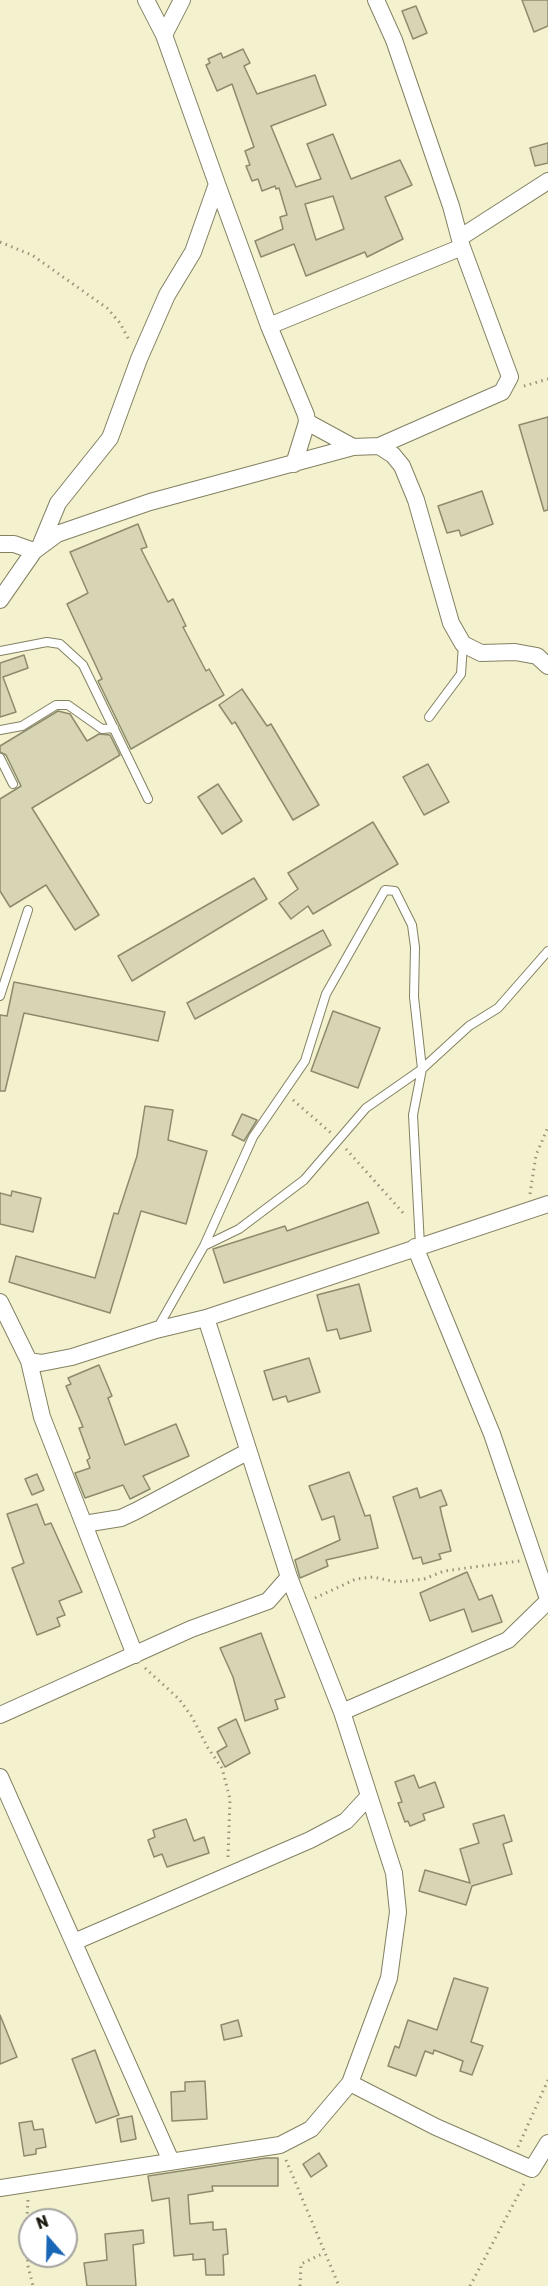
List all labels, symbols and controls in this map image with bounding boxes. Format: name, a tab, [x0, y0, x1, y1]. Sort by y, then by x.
north arrow	[18, 2208, 78, 2268]
text: N	[34, 2212, 51, 2233]

